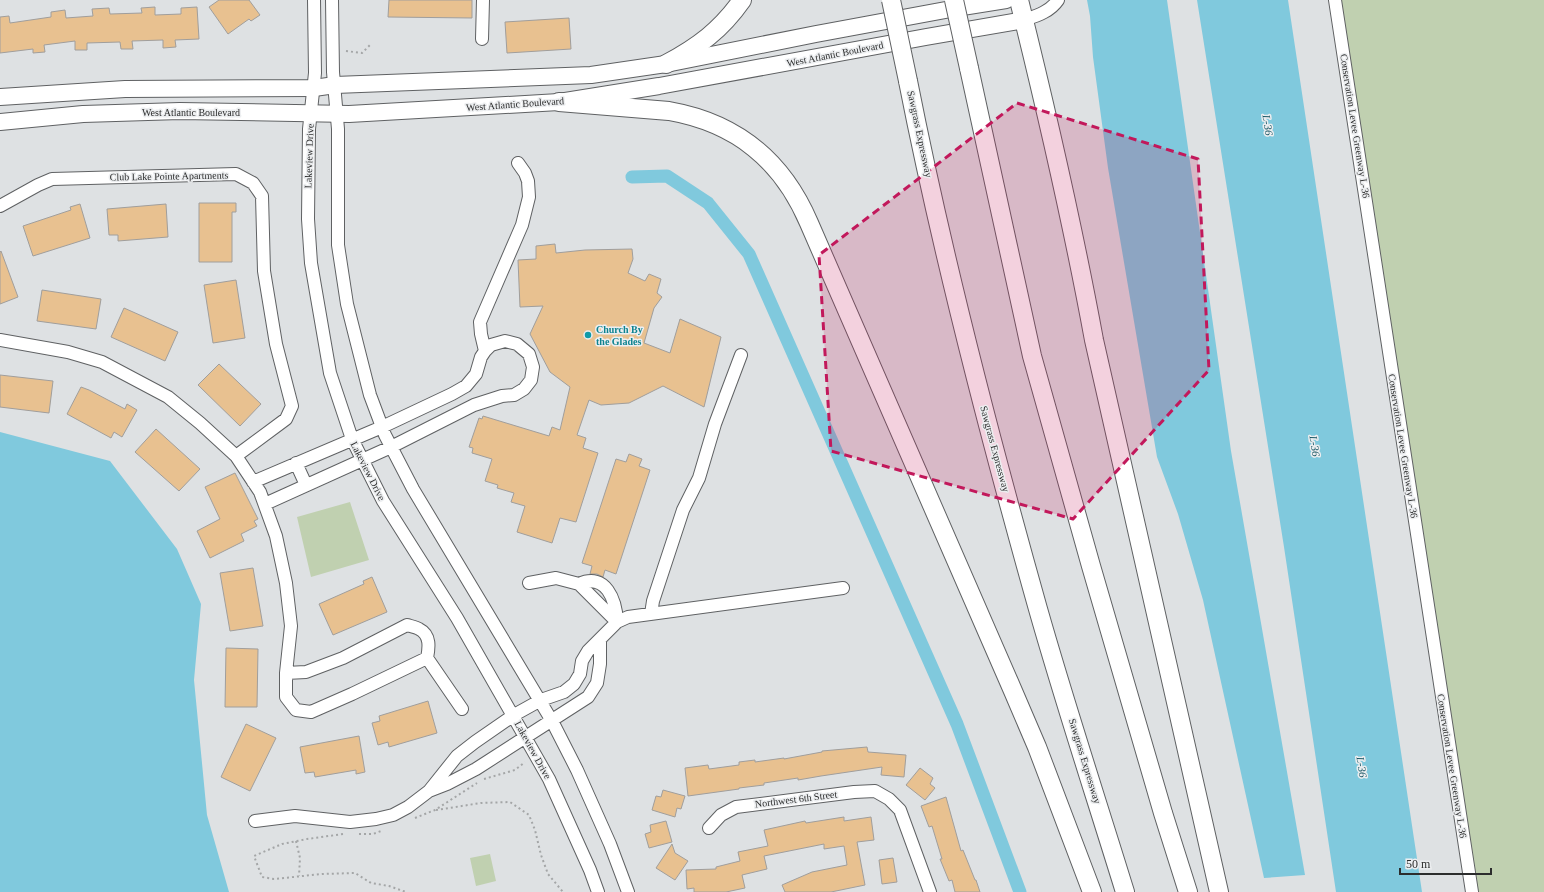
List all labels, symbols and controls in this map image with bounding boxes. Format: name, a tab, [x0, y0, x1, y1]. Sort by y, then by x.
street label: West Atlantic Boulevard	[786, 39, 884, 69]
street label: Conservation Levee Greenway L-36	[1338, 53, 1372, 199]
street label: Sawgrass Expressway	[905, 90, 935, 178]
street label: West Atlantic Boulevard	[466, 95, 564, 113]
street label: West Atlantic Boulevard	[142, 107, 240, 118]
water label: L-36	[1260, 113, 1275, 137]
street label: Lakeview Drive	[302, 123, 316, 189]
street label: Club Lake Pointe Apartments	[110, 169, 228, 183]
place label: Church By the Glades	[596, 324, 643, 347]
marker: Church By the Glades	[583, 330, 593, 340]
street label: Conservation Levee Greenway L-36	[1386, 373, 1420, 519]
street label: Sawgrass Expressway	[978, 405, 1012, 493]
water label: L-36	[1307, 434, 1322, 458]
street label: Lakeview Drive	[348, 440, 388, 503]
street label: Conservation Levee Greenway L-36	[1435, 693, 1469, 839]
street label: Sawgrass Expressway	[1067, 717, 1103, 805]
street label: Lakeview Drive	[513, 719, 554, 781]
water label: L-36	[1354, 755, 1369, 779]
street label: Northwest 6th Street	[754, 788, 838, 810]
scale bar	[1400, 850, 1491, 876]
text: 50 m	[1406, 857, 1431, 871]

